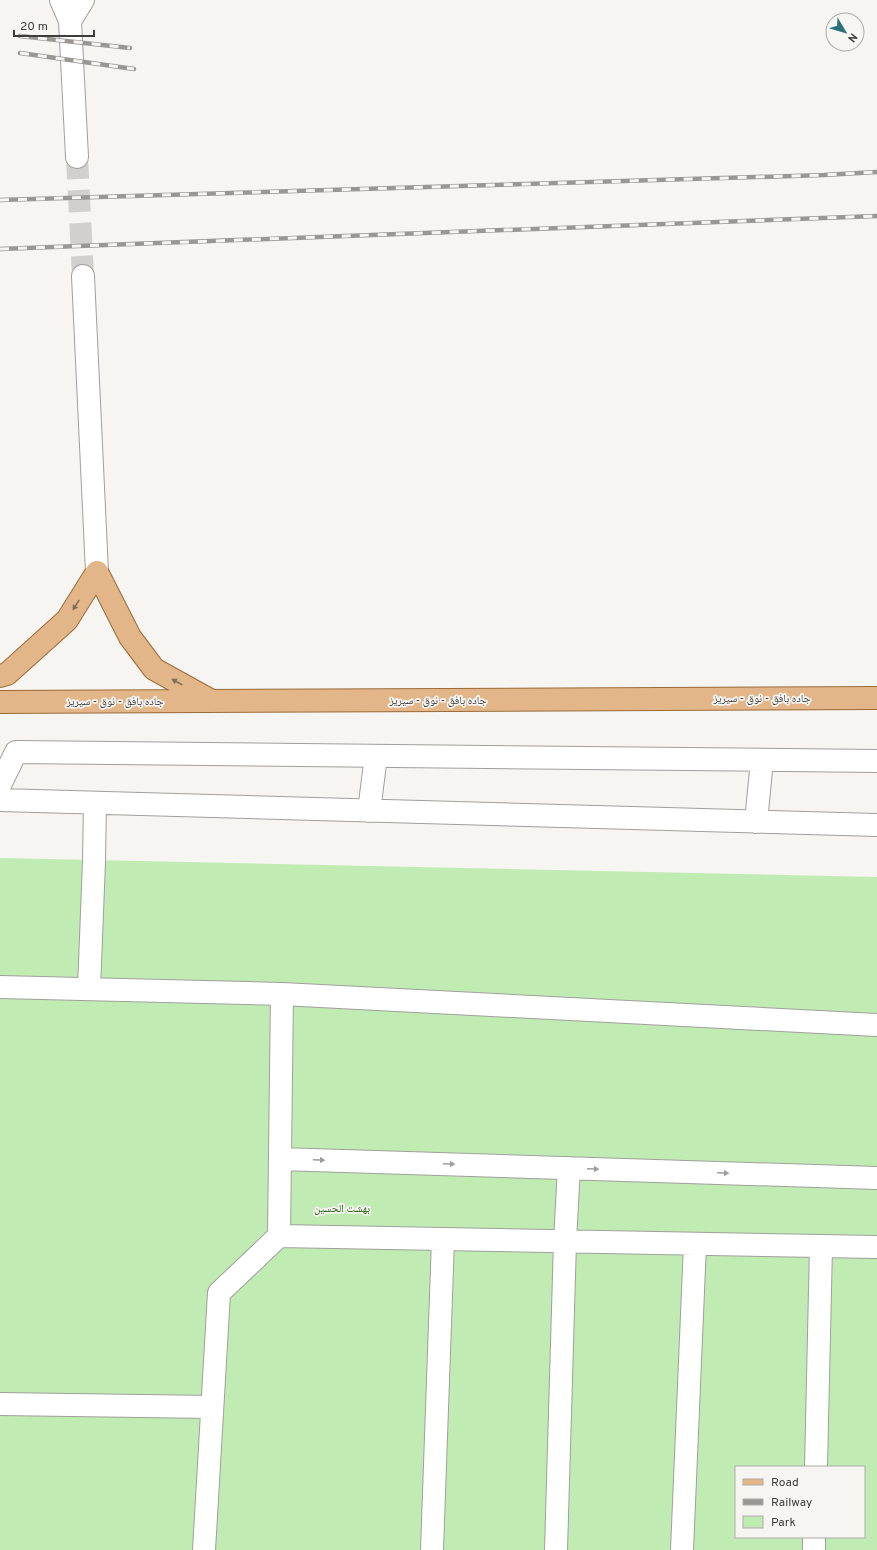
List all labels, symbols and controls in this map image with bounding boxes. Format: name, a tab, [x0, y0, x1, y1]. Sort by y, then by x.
scale bar	[14, 12, 94, 38]
north arrow	[825, 12, 865, 52]
text: 20 m	[20, 19, 48, 35]
text: N	[844, 30, 860, 45]
one-way arrow	[73, 599, 80, 611]
one-way arrow	[172, 678, 183, 685]
street label: جاده بافق - نوق - سیریز	[712, 692, 811, 706]
street label: جاده بافق - نوق - سیریز	[388, 694, 487, 708]
street label: جاده بافق - نوق - سیریز	[65, 695, 164, 709]
one-way arrow	[313, 1157, 326, 1163]
one-way arrow	[443, 1161, 456, 1167]
one-way arrow	[587, 1166, 600, 1172]
one-way arrow	[717, 1170, 730, 1176]
park label: بهشت الحسین	[314, 1202, 370, 1216]
legend	[735, 1466, 865, 1538]
text: Road	[771, 1475, 799, 1491]
text: Railway	[771, 1495, 812, 1511]
text: Park	[771, 1515, 796, 1531]

